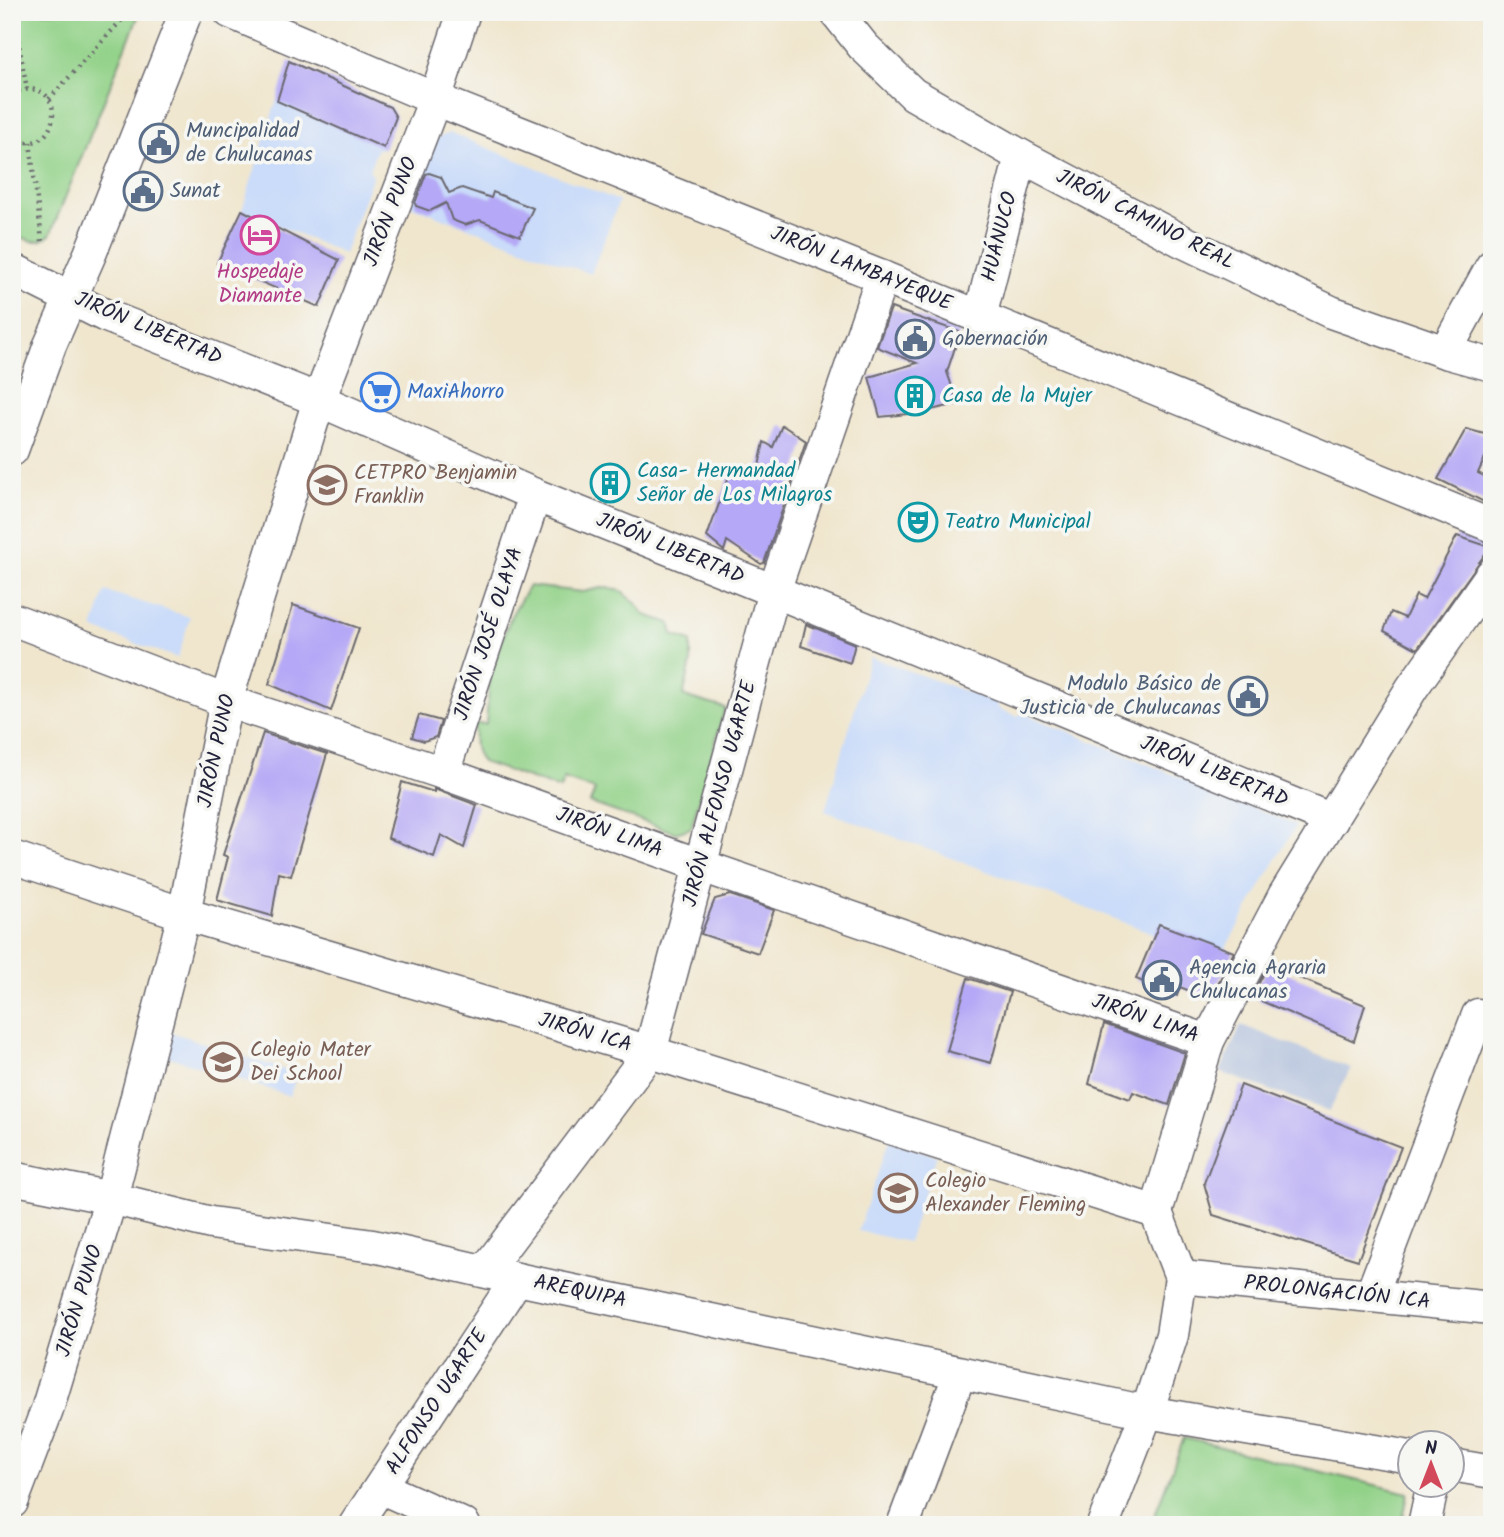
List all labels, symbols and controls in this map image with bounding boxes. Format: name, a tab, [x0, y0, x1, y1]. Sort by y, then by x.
place label: Muncipalidad de Chulucanas	[186, 115, 313, 172]
public building icon: Muncipalidad de Chulucanas	[138, 122, 180, 164]
street label: JIRÓN PUNO	[355, 152, 427, 272]
street label: JIRÓN CAMINO REAL	[1050, 161, 1240, 279]
public building icon: Sunat	[122, 170, 164, 212]
place label: Sunat	[170, 175, 221, 208]
street label: HUÁNUCO	[973, 188, 1027, 285]
hotel icon: Hospedaje Diamante	[239, 214, 281, 256]
street label: JIRÓN LAMBAYEQUE	[765, 217, 958, 321]
place label: Hospedaje Diamante	[216, 256, 304, 313]
street label: JIRÓN LIBERTAD	[69, 283, 227, 375]
public building icon: Gobernación	[894, 318, 936, 360]
place label: Gobernación	[942, 323, 1048, 356]
supermarket icon: MaxiAhorro	[359, 371, 401, 413]
building icon: Casa de la Mujer	[894, 375, 936, 417]
place label: MaxiAhorro	[407, 376, 504, 409]
place label: Casa de la Mujer	[942, 380, 1093, 413]
place label: Casa- Hermandad Señor de Los Milagros	[637, 455, 832, 512]
place label: CETPRO Benjamin Franklin	[354, 457, 517, 514]
building icon: Casa- Hermandad Señor de Los Milagros	[589, 462, 631, 504]
school or university icon: CETPRO Benjamin Franklin	[306, 464, 348, 506]
theatre icon: Teatro Municipal	[897, 501, 939, 543]
street label: JIRÓN LIBERTAD	[591, 504, 749, 594]
place label: Teatro Municipal	[945, 506, 1091, 539]
street label: JIRÓN JOSÉ OLAYA	[445, 543, 533, 725]
place label: Modulo Básico de Justicia de Chulucanas	[1020, 668, 1222, 725]
public building icon: Modulo Básico de Justicia de Chulucanas	[1227, 675, 1269, 717]
street label: JIRÓN ALFONSO UGARTE	[674, 677, 766, 911]
street label: JIRÓN PUNO	[189, 691, 245, 811]
street label: JIRÓN LIBERTAD	[1135, 727, 1293, 817]
street label: JIRÓN LIMA	[551, 798, 667, 868]
place label: Agencia Agraria Chulucanas	[1189, 952, 1326, 1009]
public building icon: Agencia Agraria Chulucanas	[1141, 959, 1183, 1001]
street label: JIRÓN LIMA	[1087, 985, 1203, 1053]
street label: JIRÓN ICA	[534, 1004, 636, 1062]
place label: Colegio Mater Dei School	[250, 1034, 372, 1091]
school or university icon: Colegio Mater Dei School	[202, 1041, 244, 1083]
place label: Colegio Alexander Fleming	[925, 1165, 1086, 1222]
school or university icon: Colegio Alexander Fleming	[877, 1172, 919, 1214]
street label: JIRÓN PUNO	[47, 1241, 113, 1361]
street label: AREQUIPA	[531, 1266, 629, 1318]
street label: PROLONGACIÓN ICA	[1242, 1267, 1432, 1319]
street label: ALFONSO UGARTE	[377, 1322, 497, 1482]
north arrow	[1396, 1428, 1466, 1498]
text: N	[1425, 1434, 1437, 1464]

